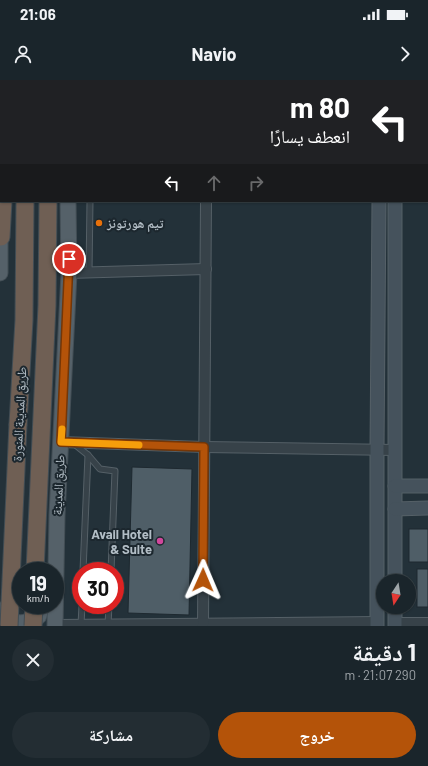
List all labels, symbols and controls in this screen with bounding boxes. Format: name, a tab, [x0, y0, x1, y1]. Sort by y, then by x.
text: 21:06	[20, 5, 56, 23]
icon: person	[12, 43, 34, 65]
text: Navio	[191, 43, 237, 65]
icon: forward	[394, 43, 416, 65]
text: 80 m	[290, 90, 350, 124]
icon: left	[364, 96, 416, 148]
text: انعطف يسارًا	[270, 125, 350, 147]
icon: left	[161, 172, 183, 194]
icon: ahead	[203, 172, 225, 194]
icon: right	[245, 172, 267, 194]
place label: تيم هورتونز	[106, 215, 164, 233]
marker: تيم هورتونز	[94, 218, 104, 228]
pin	[52, 242, 86, 276]
icon: arrive	[58, 248, 80, 270]
street label: طريق المدينة المنورة	[9, 366, 30, 462]
street label: طريق المدينة	[48, 454, 69, 516]
place label: Avail Hotel & Suite	[91, 526, 152, 557]
marker: Avail Hotel & Suite	[155, 536, 165, 546]
position arrow	[182, 559, 224, 601]
speed limit sign: 30	[72, 562, 124, 614]
text: 19	[29, 571, 47, 595]
north arrow	[376, 574, 416, 614]
map controls	[376, 574, 416, 614]
text: km/h	[27, 592, 49, 604]
text: 1 دقيقة	[352, 637, 416, 666]
button: close	[12, 639, 54, 681]
text: 290 m · 21:07	[344, 667, 416, 683]
button: مشاركة	[12, 712, 210, 758]
button: خروج	[218, 712, 416, 758]

